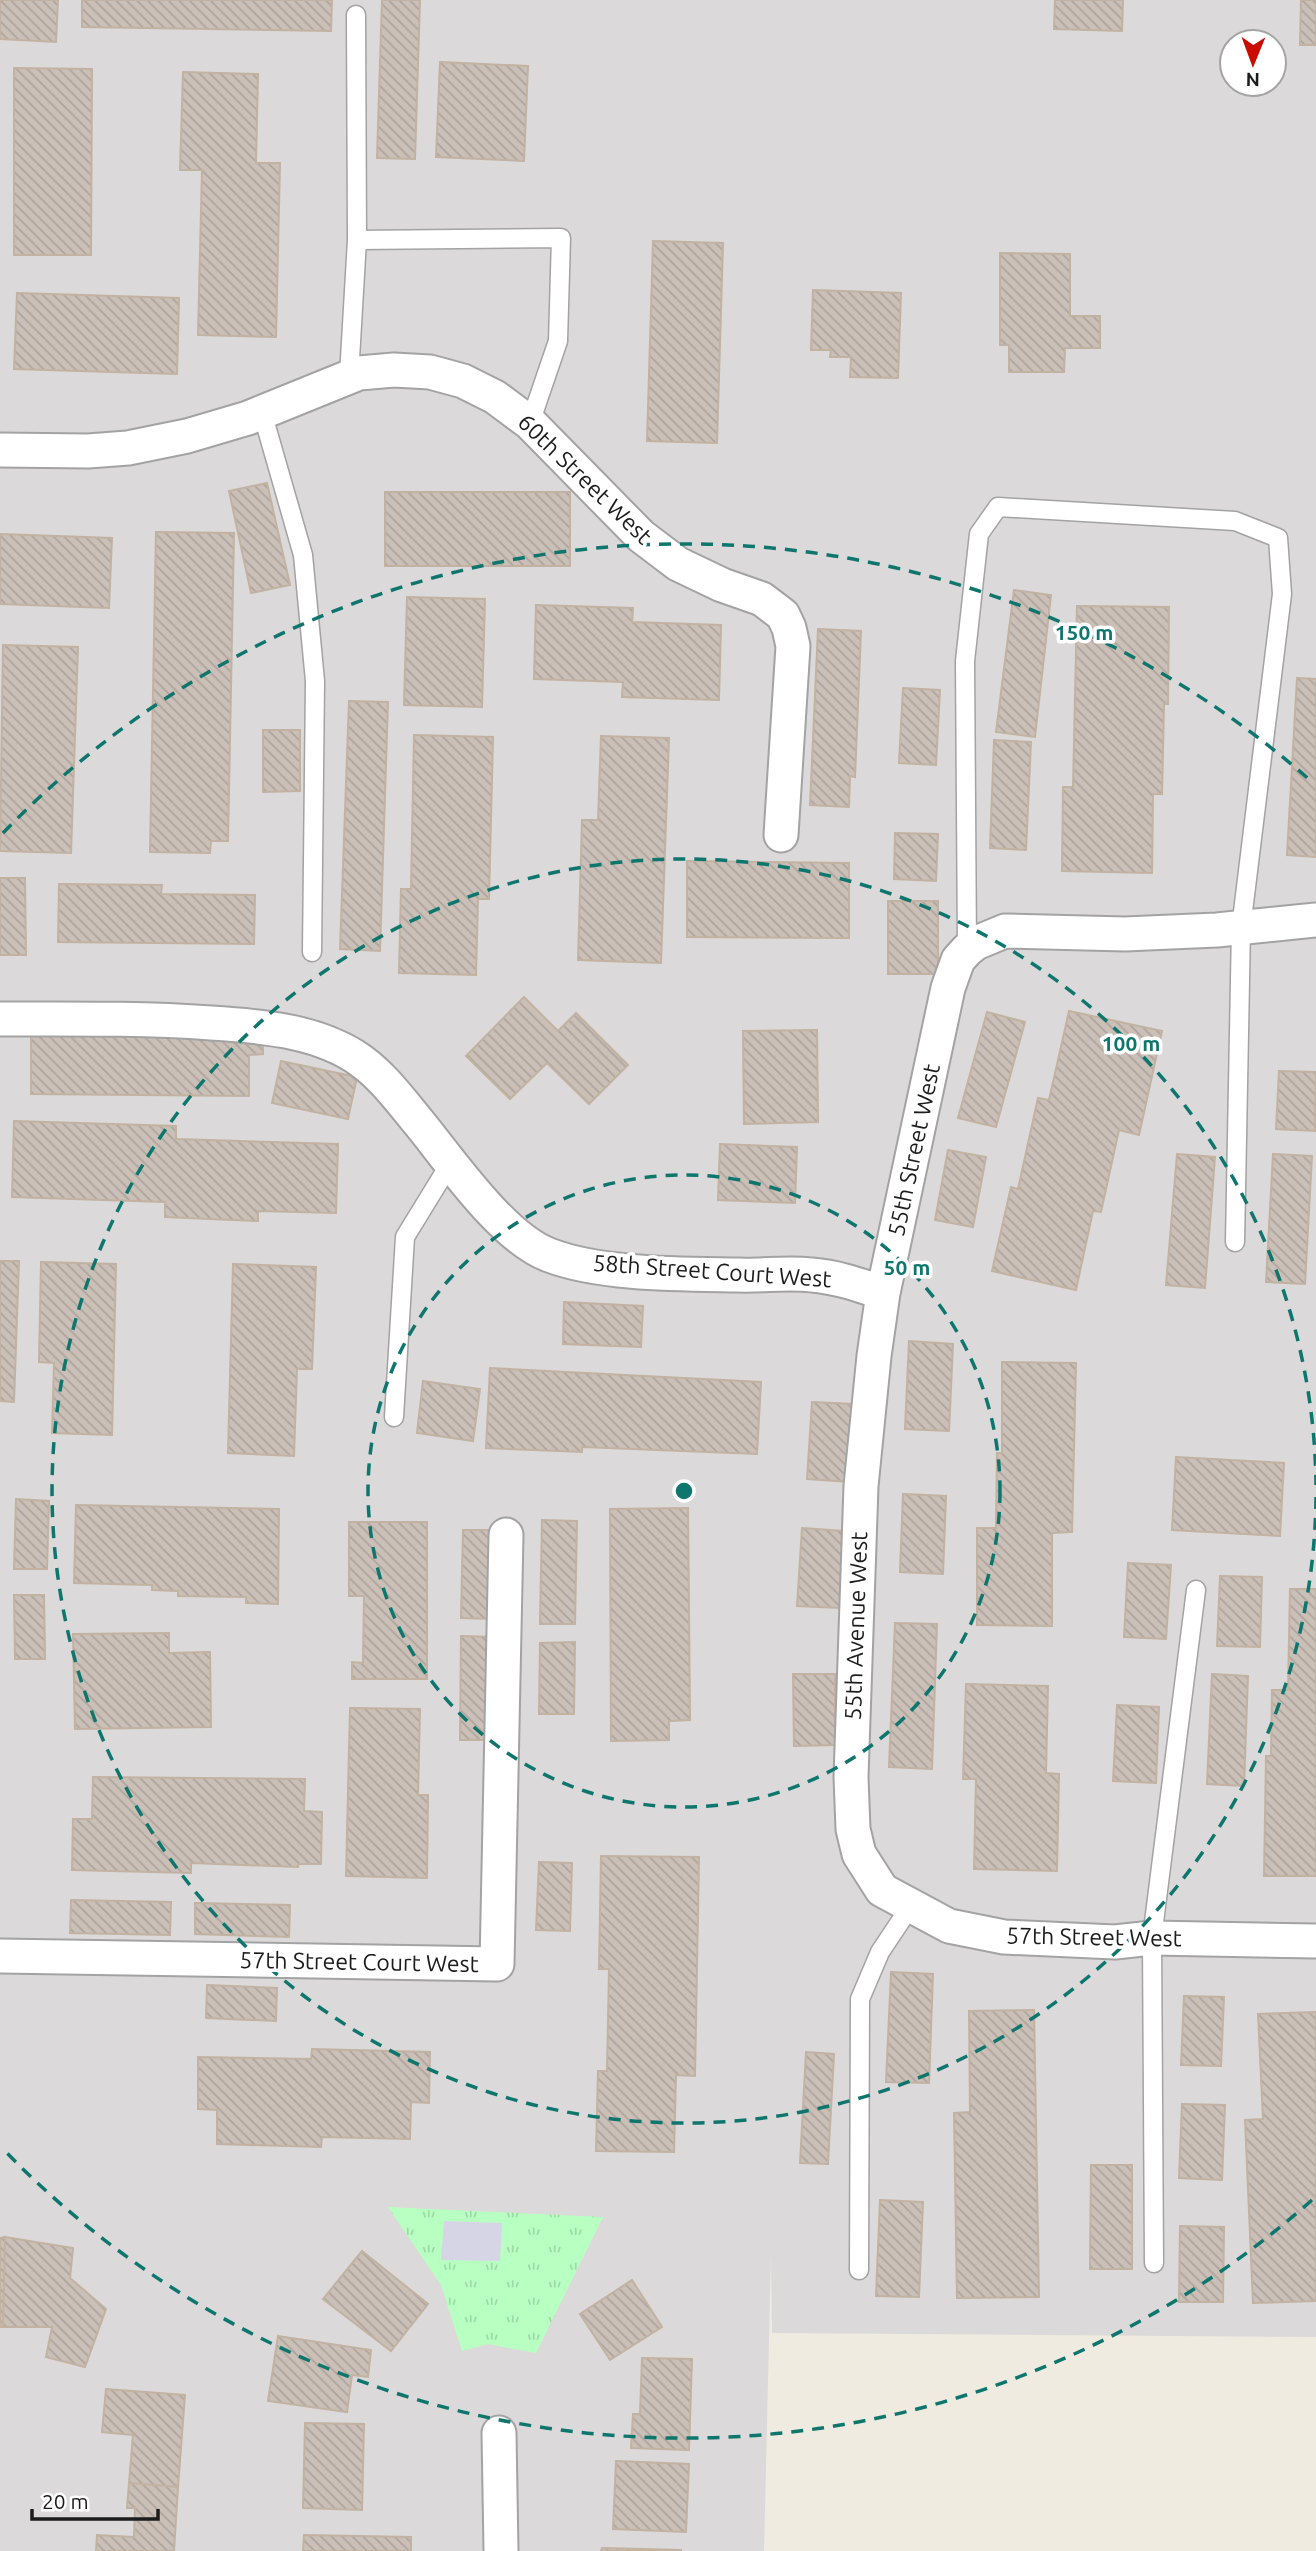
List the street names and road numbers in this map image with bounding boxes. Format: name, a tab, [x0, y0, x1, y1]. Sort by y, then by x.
street label: 60th Street West	[514, 409, 657, 549]
street label: 55th Street West	[883, 1061, 944, 1238]
street label: 58th Street Court West	[592, 1250, 832, 1291]
street label: 55th Avenue West	[840, 1531, 871, 1721]
street label: 57th Street West	[1006, 1922, 1182, 1951]
street label: 57th Street Court West	[239, 1947, 479, 1976]

